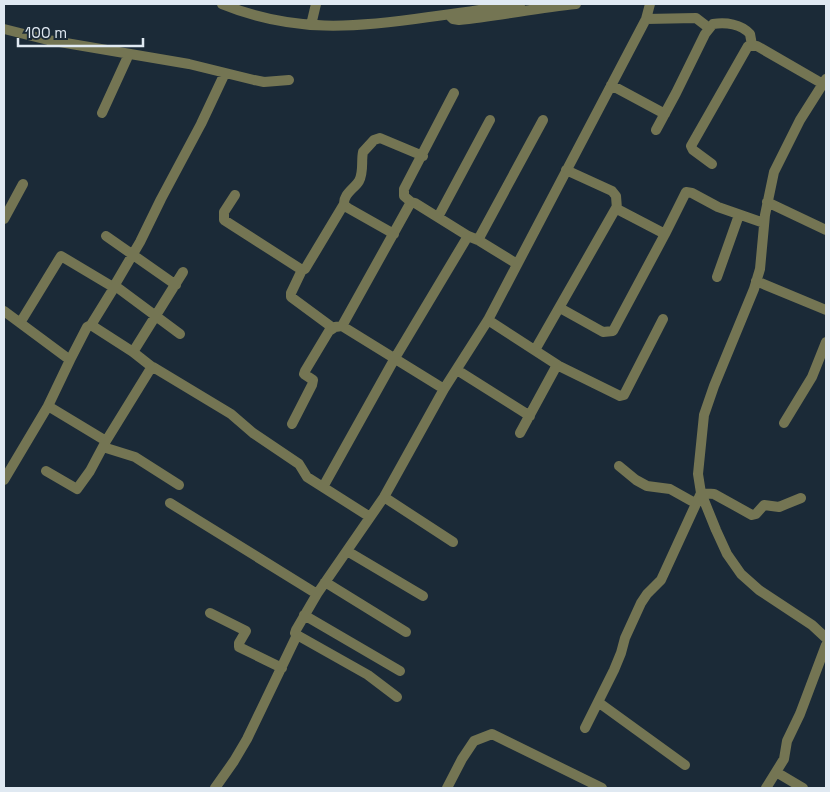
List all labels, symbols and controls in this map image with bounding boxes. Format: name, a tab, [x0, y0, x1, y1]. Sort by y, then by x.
scale bar	[18, 15, 142, 47]
text: 100 m	[25, 23, 67, 42]

